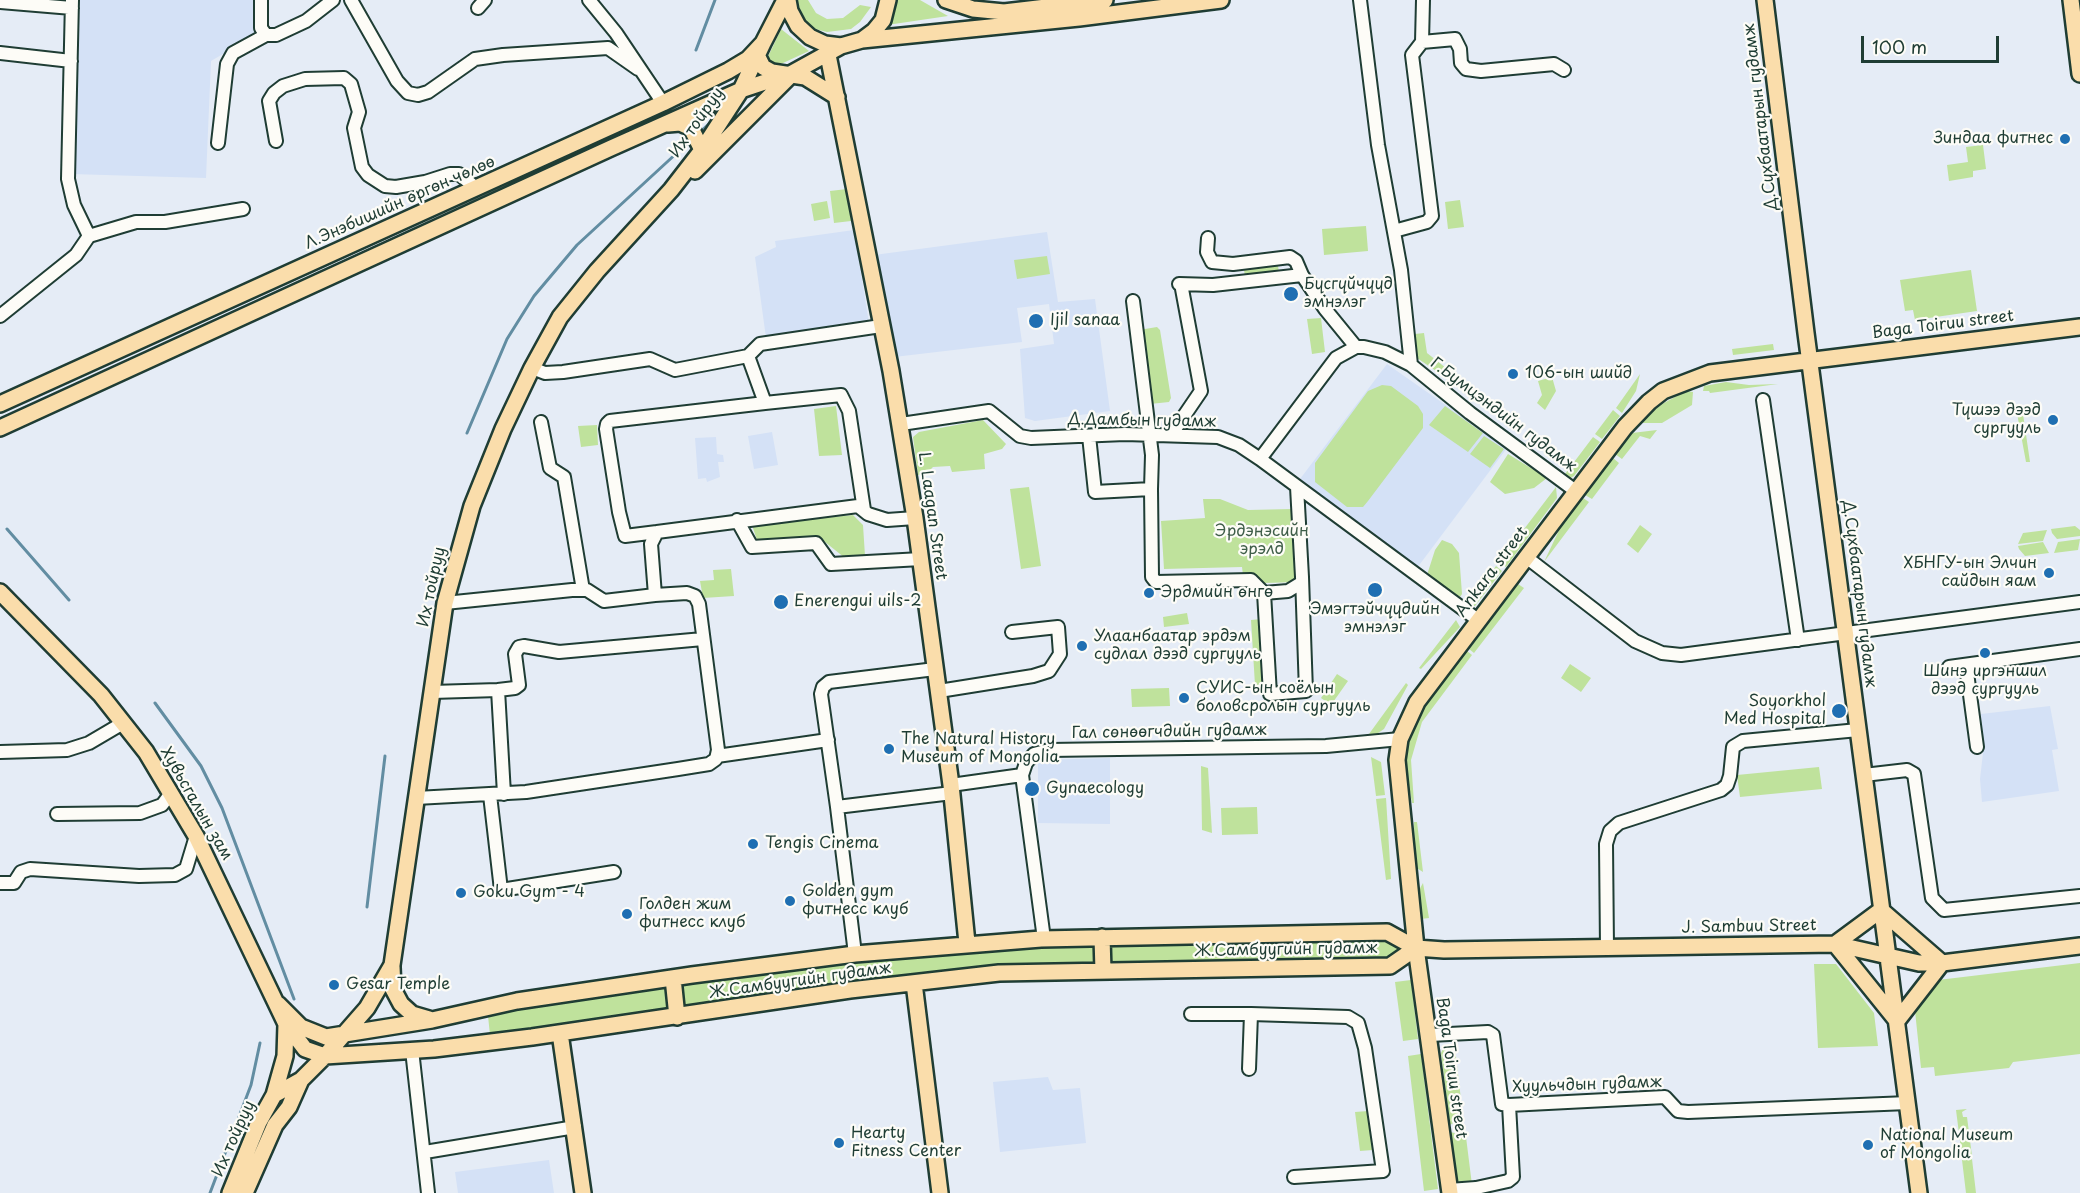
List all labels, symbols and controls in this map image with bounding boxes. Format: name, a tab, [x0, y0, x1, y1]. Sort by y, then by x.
street label: Д.Сүхбаатарын гудамж	[1740, 23, 1782, 211]
scale bar	[1864, 24, 2002, 62]
text: 100 m	[1872, 33, 1927, 60]
street label: Их тойруу	[666, 84, 728, 162]
place label: Зиндаа фитнес	[1934, 129, 2053, 149]
marker: Зиндаа фитнес	[2058, 132, 2072, 146]
street label: Л.Энэбишийн өргөн чөлөө	[302, 152, 498, 254]
place label: Бүсгүйчүүд эмнэлэг	[1304, 275, 1393, 313]
marker: Бүсгүйчүүд эмнэлэг	[1282, 285, 1300, 303]
street label: Baga Toiruu street	[1871, 307, 2015, 343]
place label: Ijil sanaa	[1050, 311, 1120, 331]
marker: Ijil sanaa	[1027, 312, 1045, 330]
street label: Г.Бумцэндийн гудамж	[1426, 354, 1580, 476]
place label: 106-ын шийд	[1525, 364, 1632, 384]
marker: 106-ын шийд	[1506, 367, 1520, 381]
place label: Түшээ дээд сургууль	[1952, 401, 2041, 439]
street label: Д.Дамбын гудамж	[1068, 410, 1216, 432]
marker: Түшээ дээд сургууль	[2046, 413, 2060, 427]
street label: L. Laagan Street	[914, 451, 950, 581]
street label: Д.Сүхбаатарын гудамж	[1838, 500, 1880, 688]
park label: Эрдэнэсийн эрэлд	[1215, 522, 1309, 560]
street label: Ankara street	[1452, 523, 1532, 621]
street label: Их тойруу	[414, 545, 450, 629]
place label: ХБНГУ-ын Элчин сайдын яам	[1903, 554, 2037, 592]
marker: ХБНГУ-ын Элчин сайдын яам	[2042, 566, 2056, 580]
marker: Эмэгтэйчүүдийн эмнэлэг	[1366, 581, 1384, 599]
place label: Эрдмийн өнгө	[1161, 583, 1273, 603]
marker: Эрдмийн өнгө	[1142, 586, 1156, 600]
place label: Enerengui uils-2	[794, 592, 922, 612]
marker: Enerengui uils-2	[772, 593, 790, 611]
place label: Эмэгтэйчүүдийн эмнэлэг	[1310, 600, 1440, 638]
place label: Улаанбаатар эрдэм судлал дээд сургууль	[1094, 627, 1261, 665]
marker: Улаанбаатар эрдэм судлал дээд сургууль	[1075, 639, 1089, 653]
marker: Шинэ иргэншил дээд сургууль	[1978, 646, 1992, 660]
place label: Шинэ иргэншил дээд сургууль	[1923, 662, 2047, 700]
place label: СУИС-ын соёлын боловсролын сургууль	[1196, 679, 1370, 717]
marker: СУИС-ын соёлын боловсролын сургууль	[1177, 691, 1191, 705]
place label: Soyorkhol Med Hospital	[1724, 692, 1826, 730]
marker: Soyorkhol Med Hospital	[1830, 702, 1848, 720]
street label: Гал сөнөөгчдийн гудамж	[1071, 721, 1267, 743]
place label: The Natural History Museum of Mongolia	[901, 730, 1059, 768]
marker: The Natural History Museum of Mongolia	[882, 742, 896, 756]
street label: Хувьсгалын зам	[156, 744, 236, 864]
place label: Gynaecology	[1046, 779, 1144, 799]
marker: Gynaecology	[1023, 780, 1041, 798]
place label: Tengis Cinema	[765, 834, 879, 854]
marker: Tengis Cinema	[746, 837, 760, 851]
place label: Golden gym фитнесс клуб	[802, 882, 908, 920]
place label: Goku Gym - 4	[473, 883, 585, 903]
marker: Goku Gym - 4	[454, 886, 468, 900]
marker: Golden gym фитнесс клуб	[783, 894, 797, 908]
place label: Голден жим фитнесс клуб	[639, 895, 745, 933]
marker: Голден жим фитнесс клуб	[620, 907, 634, 921]
street label: J. Sambuu Street	[1681, 916, 1817, 938]
street label: Ж.Самбуугийн гудамж	[1194, 939, 1378, 961]
street label: Ж.Самбуугийн гудамж	[708, 959, 892, 1003]
place label: Gesar Temple	[346, 975, 450, 995]
marker: Gesar Temple	[327, 978, 341, 992]
street label: Baga Toiruu street	[1432, 996, 1470, 1140]
street label: Хуульчдын гудамж	[1512, 1073, 1662, 1097]
street label: Их тойруу	[209, 1098, 259, 1180]
place label: Hearty Fitness Center	[851, 1124, 961, 1162]
place label: National Museum of Mongolia	[1880, 1126, 2013, 1164]
marker: Hearty Fitness Center	[832, 1136, 846, 1150]
marker: National Museum of Mongolia	[1861, 1138, 1875, 1152]

